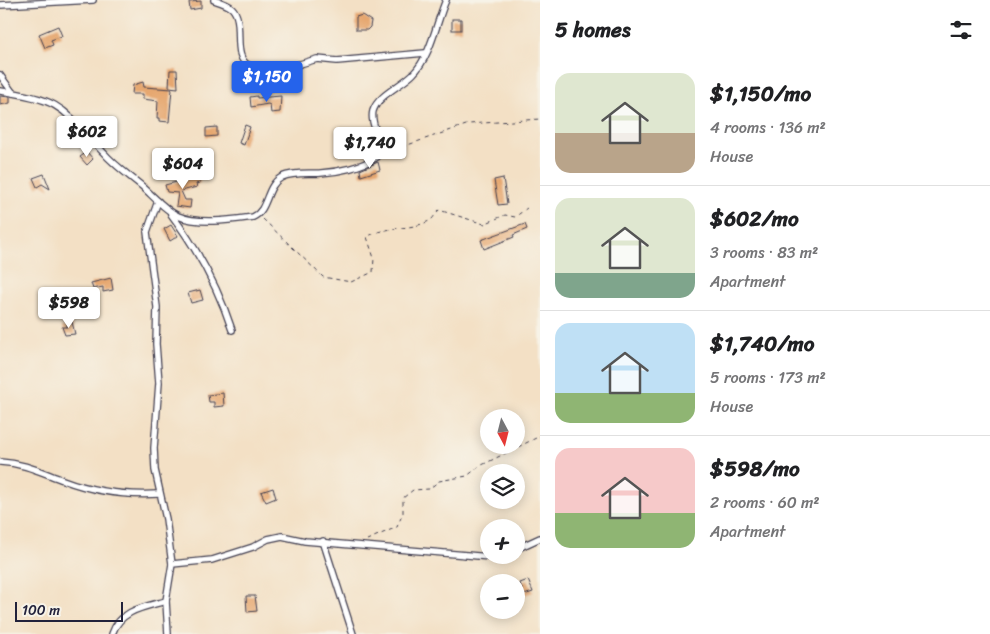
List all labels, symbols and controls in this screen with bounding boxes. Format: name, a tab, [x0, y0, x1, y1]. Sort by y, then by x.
text: 5 homes	[555, 11, 631, 49]
icon: filters	[947, 16, 975, 44]
pin: $1,150	[226, 61, 308, 103]
text: $1,150	[243, 62, 291, 91]
text: $1,150/mo	[710, 75, 811, 113]
icon: home	[595, 93, 655, 153]
text: 4 rooms · 136 m²	[710, 113, 826, 142]
pin: $602	[57, 116, 117, 158]
text: $602	[67, 117, 107, 146]
pin: $1,740	[329, 126, 411, 169]
text: $1,740	[344, 128, 396, 157]
text: House	[710, 142, 753, 171]
pin: $604	[153, 148, 213, 190]
text: $604	[163, 149, 203, 178]
text: $602/mo	[710, 200, 799, 238]
icon: home	[595, 218, 655, 278]
text: 3 rooms · 83 m²	[710, 238, 818, 267]
text: Apartment	[710, 267, 786, 296]
pin: $598	[39, 286, 99, 329]
text: $598	[49, 288, 89, 317]
text: $1,740/mo	[710, 325, 814, 363]
icon: home	[595, 343, 655, 403]
text: 5 rooms · 173 m²	[710, 363, 826, 392]
text: House	[710, 392, 753, 421]
north arrow	[480, 409, 525, 454]
map controls	[480, 409, 525, 619]
text: $598/mo	[710, 450, 800, 488]
button: layers	[480, 464, 525, 509]
icon: home	[595, 468, 655, 528]
text: 2 rooms · 60 m²	[710, 488, 820, 517]
text: Apartment	[710, 517, 786, 546]
button: +	[480, 519, 525, 564]
button: −	[480, 574, 525, 619]
text: 100 m	[22, 598, 60, 623]
scale bar	[15, 599, 122, 622]

